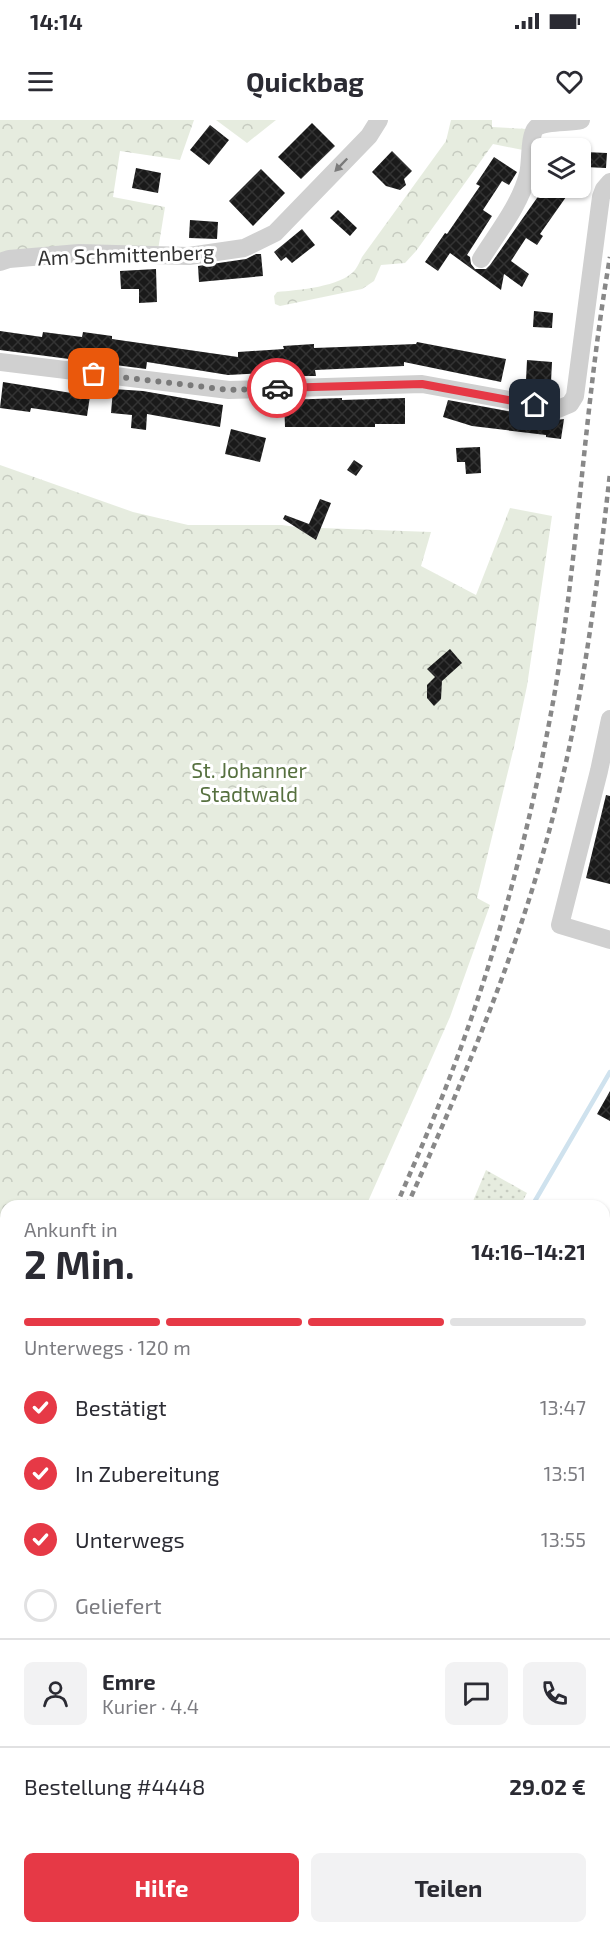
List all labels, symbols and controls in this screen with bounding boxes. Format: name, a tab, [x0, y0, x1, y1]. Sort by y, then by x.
text: 14:14	[30, 8, 83, 34]
icon: menu	[24, 65, 57, 98]
text: Quickbag	[246, 65, 364, 97]
icon: heart	[553, 65, 586, 98]
map controls	[531, 138, 591, 198]
button: layers	[531, 138, 591, 198]
one-way arrow	[335, 157, 349, 171]
street label: Am Schmittenberg	[37, 238, 215, 270]
pin	[68, 348, 119, 399]
icon: bag	[77, 357, 110, 390]
courier	[247, 358, 307, 418]
icon: car	[261, 372, 294, 405]
pin	[509, 379, 560, 430]
icon: home	[518, 388, 551, 421]
park label: St. Johanner Stadtwald	[191, 757, 307, 806]
text: Ankunft in	[24, 1217, 118, 1241]
text: 14:16–14:21	[471, 1238, 586, 1264]
text: 2 Min.	[24, 1240, 135, 1287]
text: Unterwegs · 120 m	[24, 1335, 191, 1359]
icon: check	[24, 1391, 57, 1424]
text: Bestätigt	[75, 1394, 167, 1420]
text: 13:47	[540, 1395, 586, 1419]
icon: check	[24, 1457, 57, 1490]
text: In Zubereitung	[75, 1460, 220, 1486]
text: 13:51	[544, 1461, 586, 1485]
icon: check	[24, 1523, 57, 1556]
text: Unterwegs	[75, 1526, 185, 1552]
text: 13:55	[541, 1527, 586, 1551]
text: Geliefert	[75, 1592, 162, 1618]
button: person	[24, 1662, 87, 1725]
button: chat	[445, 1662, 508, 1725]
button: phone	[523, 1662, 586, 1725]
text: Emre	[102, 1668, 156, 1694]
text: Kurier · 4.4	[102, 1694, 199, 1718]
text: Bestellung #4448	[24, 1773, 205, 1799]
text: 29.02 €	[509, 1773, 586, 1799]
button: Hilfe	[24, 1853, 299, 1922]
button: Teilen	[311, 1853, 586, 1922]

